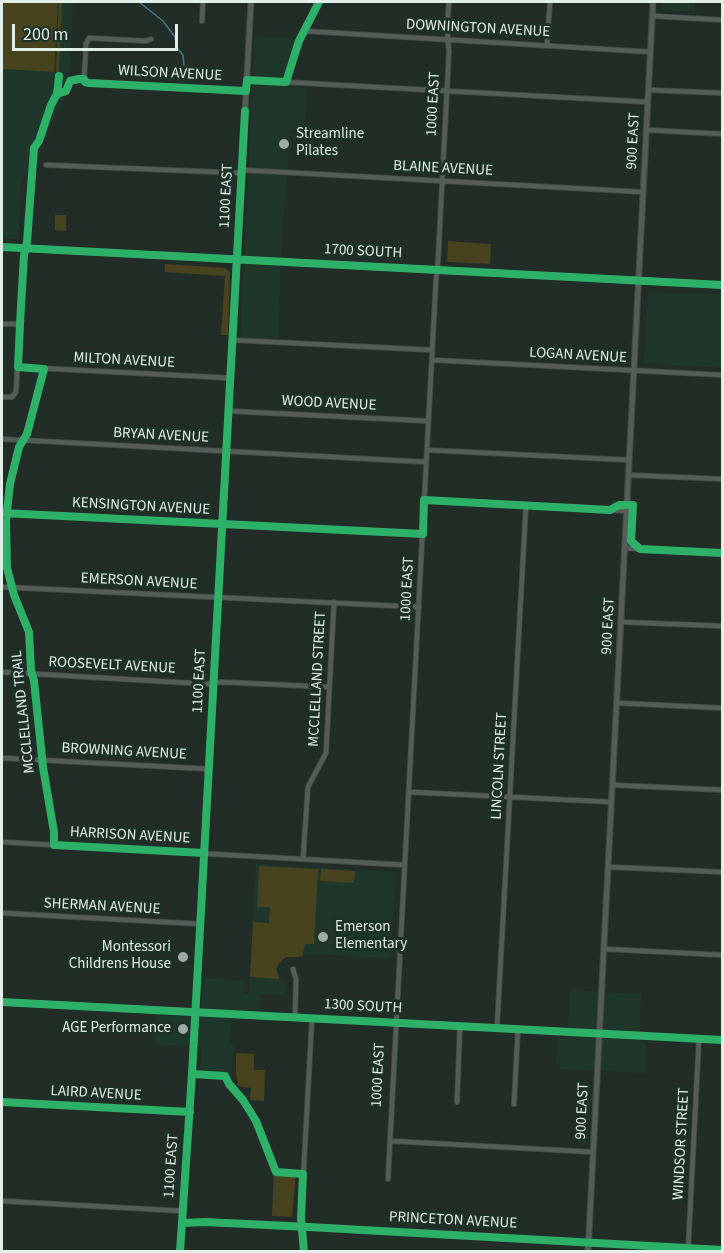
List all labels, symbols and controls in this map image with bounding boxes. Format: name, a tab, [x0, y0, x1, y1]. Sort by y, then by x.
scale bar	[15, 12, 182, 50]
street label: DOWNINGTON AVENUE	[405, 16, 551, 42]
text: 200 m	[23, 22, 68, 47]
street label: WILSON AVENUE	[117, 62, 223, 86]
street label: 1000 EAST	[423, 71, 445, 137]
street label: 900 EAST	[624, 112, 644, 170]
place label: Streamline Pilates	[296, 126, 364, 161]
marker: Streamline Pilates	[277, 137, 291, 151]
street label: BLAINE AVENUE	[393, 157, 493, 181]
street label: 1100 EAST	[216, 163, 238, 229]
street label: 1700 SOUTH	[323, 241, 403, 263]
street label: LOGAN AVENUE	[529, 344, 627, 368]
street label: MILTON AVENUE	[73, 349, 175, 373]
street label: WOOD AVENUE	[281, 393, 377, 415]
street label: BRYAN AVENUE	[113, 425, 209, 447]
street label: KENSINGTON AVENUE	[72, 494, 210, 520]
street label: 1000 EAST	[397, 556, 419, 622]
street label: EMERSON AVENUE	[80, 570, 198, 594]
street label: 900 EAST	[599, 597, 619, 655]
street label: MCCLELLAND STREET	[305, 611, 331, 747]
street label: 1100 EAST	[189, 648, 211, 714]
street label: MCCLELLAND TRAIL	[9, 650, 39, 774]
street label: ROOSEVELT AVENUE	[48, 654, 176, 678]
street label: LINCOLN STREET	[488, 712, 512, 820]
street label: BROWNING AVENUE	[61, 740, 187, 764]
street label: HARRISON AVENUE	[69, 824, 191, 848]
street label: SHERMAN AVENUE	[43, 895, 161, 919]
place label: Emerson Elementary	[335, 919, 407, 954]
marker: Emerson Elementary	[316, 930, 330, 944]
place label: Montessori Childrens House	[69, 939, 171, 974]
marker: Montessori Childrens House	[176, 950, 190, 964]
street label: 1300 SOUTH	[323, 996, 403, 1018]
place label: AGE Performance	[62, 1020, 171, 1038]
marker: AGE Performance	[176, 1022, 190, 1036]
street label: 1000 EAST	[368, 1042, 390, 1108]
street label: 900 EAST	[573, 1082, 593, 1140]
street label: LAIRD AVENUE	[50, 1083, 142, 1105]
street label: WINDSOR STREET	[670, 1087, 694, 1201]
street label: 1100 EAST	[161, 1133, 183, 1199]
street label: PRINCETON AVENUE	[388, 1209, 518, 1233]

